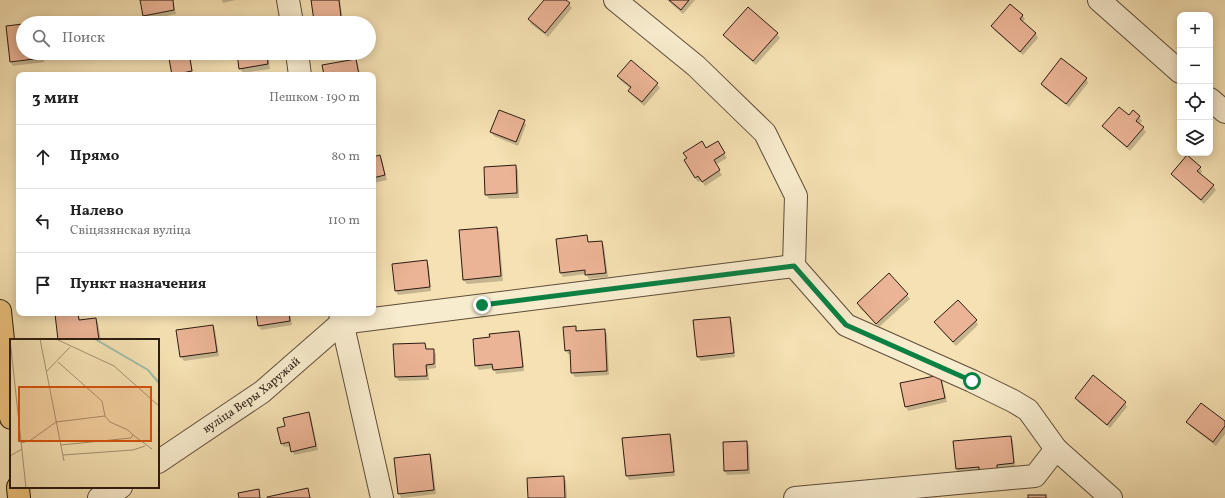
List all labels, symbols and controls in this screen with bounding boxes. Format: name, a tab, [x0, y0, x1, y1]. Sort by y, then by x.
map controls	[1177, 12, 1213, 156]
button: +	[1177, 12, 1213, 48]
search box	[16, 16, 376, 60]
icon: search	[30, 27, 52, 49]
text: Поиск	[62, 28, 105, 49]
button: −	[1177, 48, 1213, 84]
button: locate	[1177, 84, 1213, 120]
text: 3 мин	[32, 87, 79, 110]
text: Пешком · 190 m	[269, 89, 360, 107]
button: layers	[1177, 120, 1213, 156]
icon: ahead	[32, 146, 54, 168]
text: Прямо	[70, 146, 119, 167]
text: 80 m	[331, 148, 360, 166]
text: Налево	[70, 201, 124, 222]
icon: left	[32, 210, 54, 232]
text: 110 m	[328, 212, 360, 230]
text: Свіцязянская вуліца	[70, 222, 191, 240]
icon: arrive	[32, 274, 54, 296]
text: Пункт назначения	[70, 274, 206, 295]
route end	[473, 296, 491, 314]
inset map	[10, 339, 159, 488]
street label: вуліца Веры Харужай	[200, 354, 304, 438]
route start	[963, 372, 981, 390]

